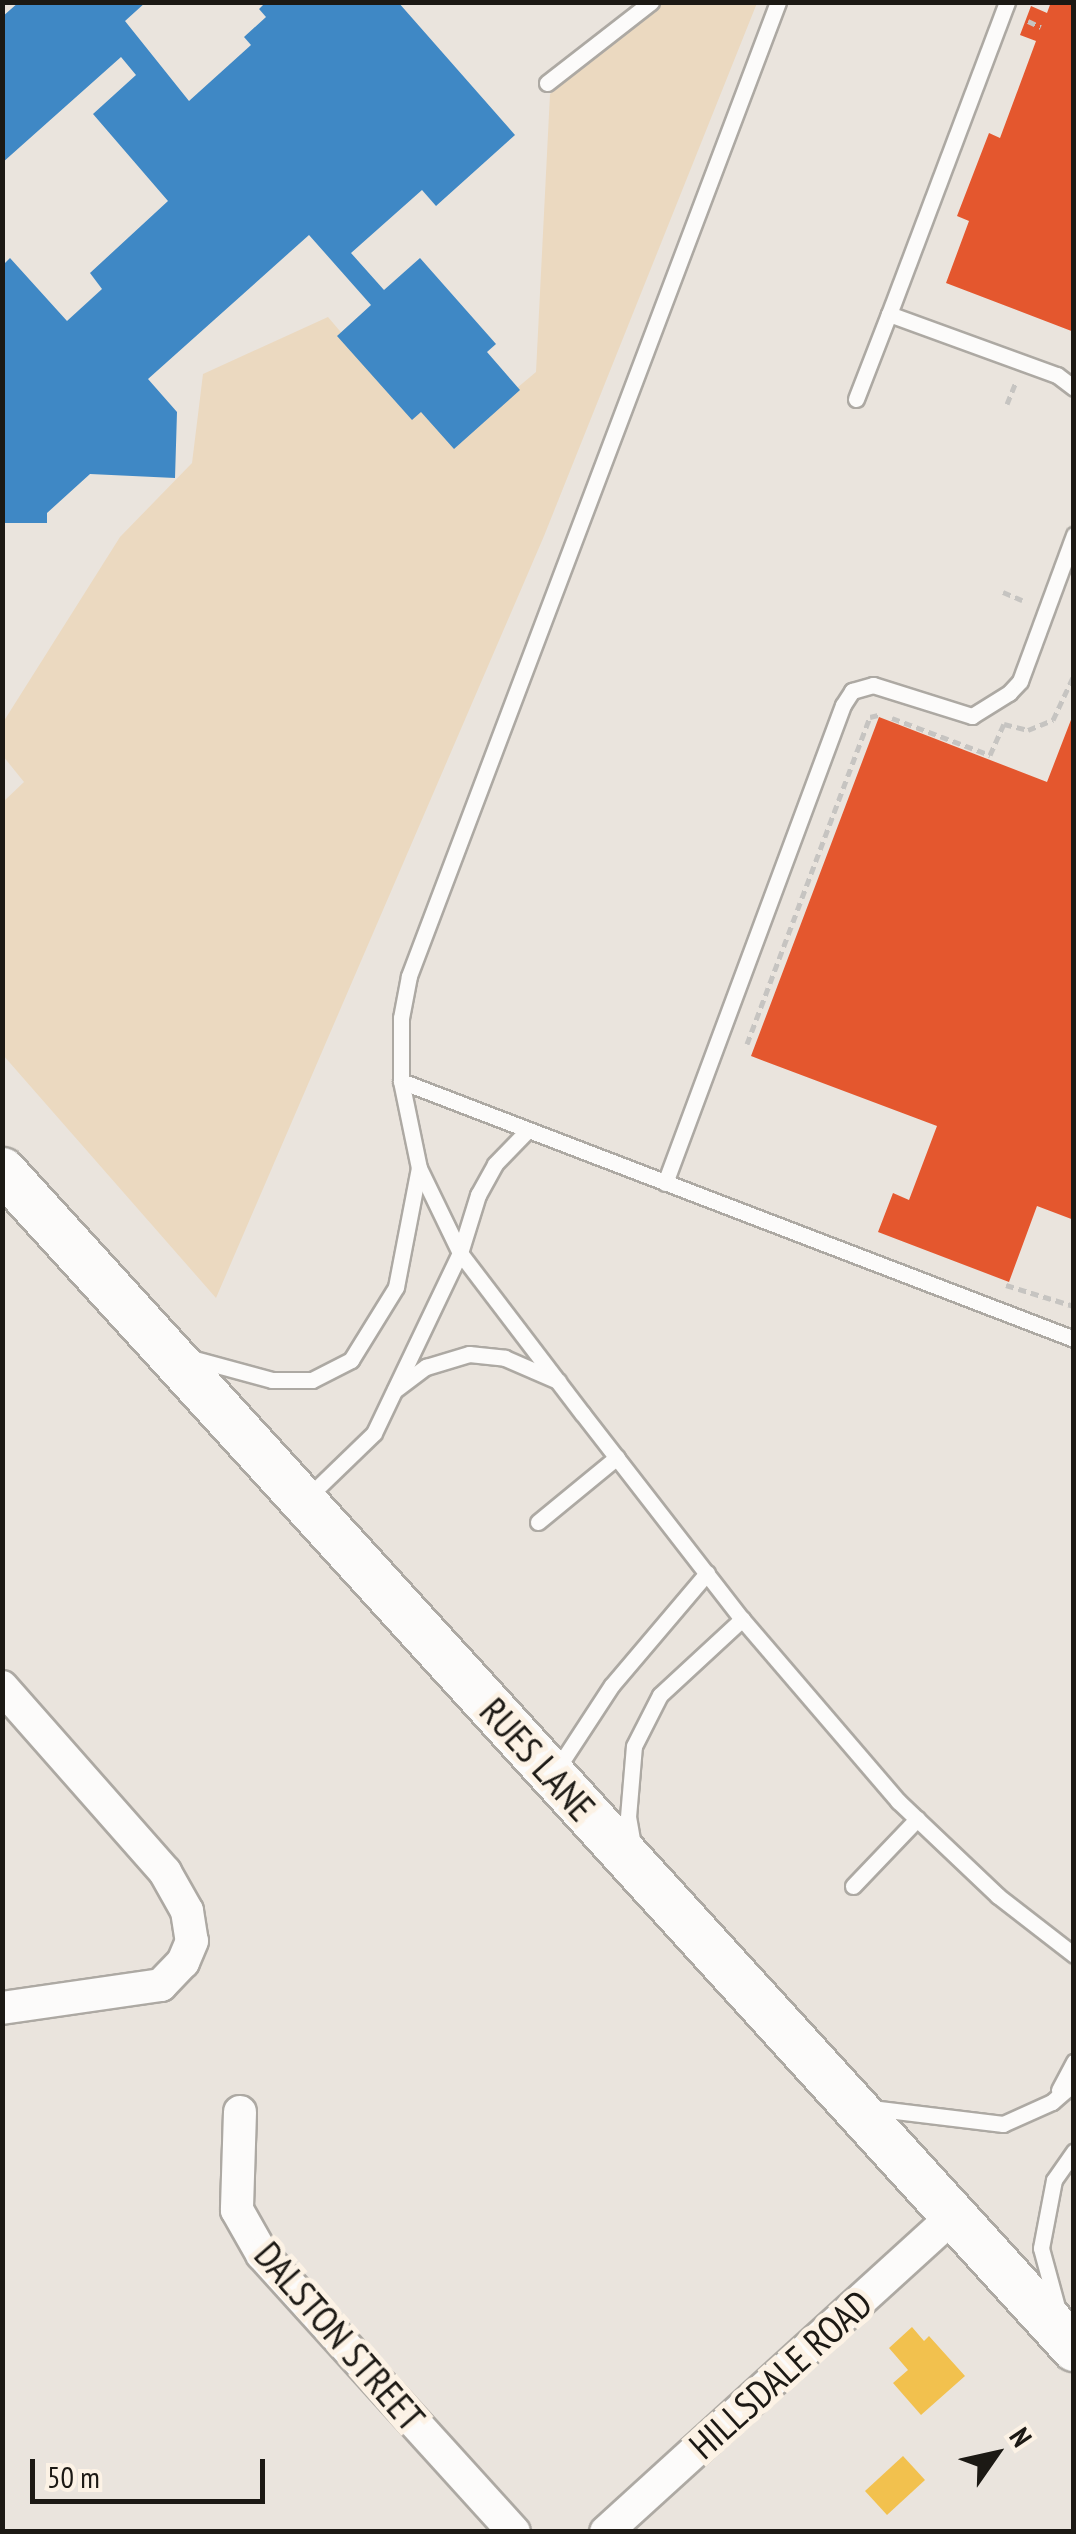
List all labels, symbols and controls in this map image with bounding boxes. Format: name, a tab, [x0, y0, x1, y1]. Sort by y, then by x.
street label: RUES LANE	[471, 1688, 605, 1830]
street label: DALSTON STREET	[246, 2232, 434, 2440]
street label: HILLSDALE ROAD	[679, 2280, 881, 2468]
north arrow	[946, 2404, 1046, 2504]
text: N	[1002, 2420, 1041, 2454]
scale bar	[35, 2439, 270, 2501]
text: 50 m	[47, 2457, 100, 2496]

